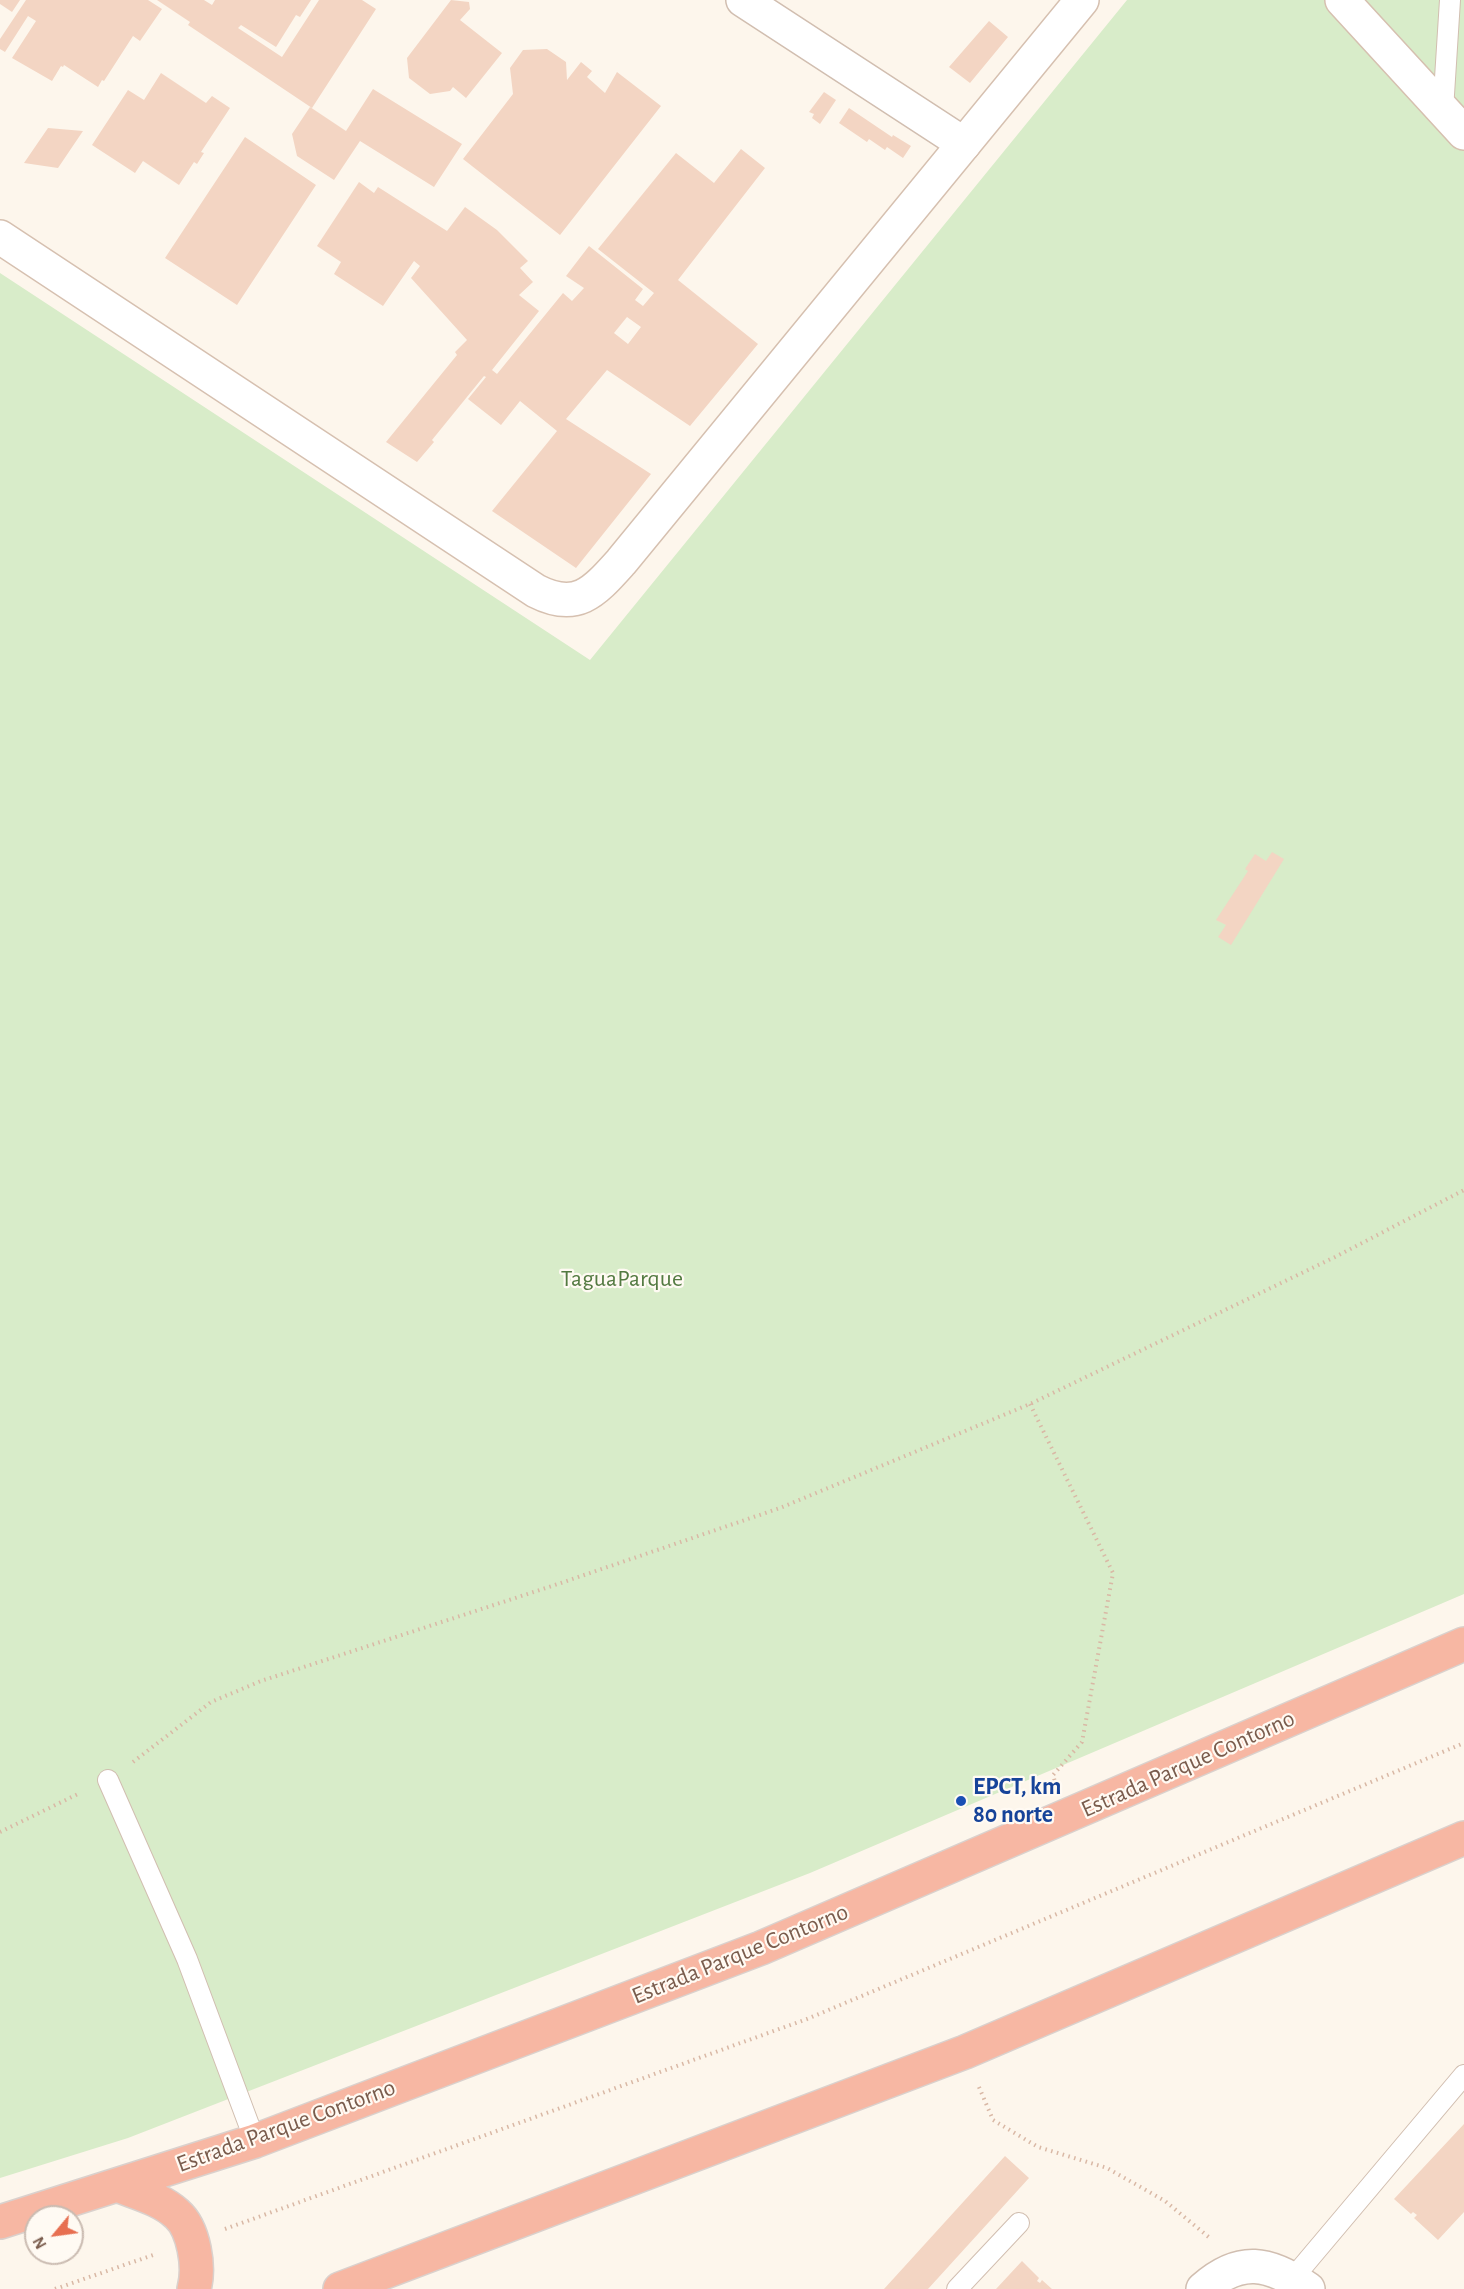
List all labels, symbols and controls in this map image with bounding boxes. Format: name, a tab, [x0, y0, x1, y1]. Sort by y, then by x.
park label: TaguaParque	[561, 1265, 683, 1293]
street label: Estrada Parque Contorno	[1077, 1704, 1299, 1824]
place label: EPCT, km 80 norte	[973, 1773, 1061, 1829]
marker: EPCT, km 80 norte	[954, 1794, 968, 1808]
street label: Estrada Parque Contorno	[628, 1897, 852, 2011]
street label: Estrada Parque Contorno	[173, 2073, 399, 2179]
north arrow	[24, 2205, 84, 2265]
text: N	[30, 2234, 50, 2252]

